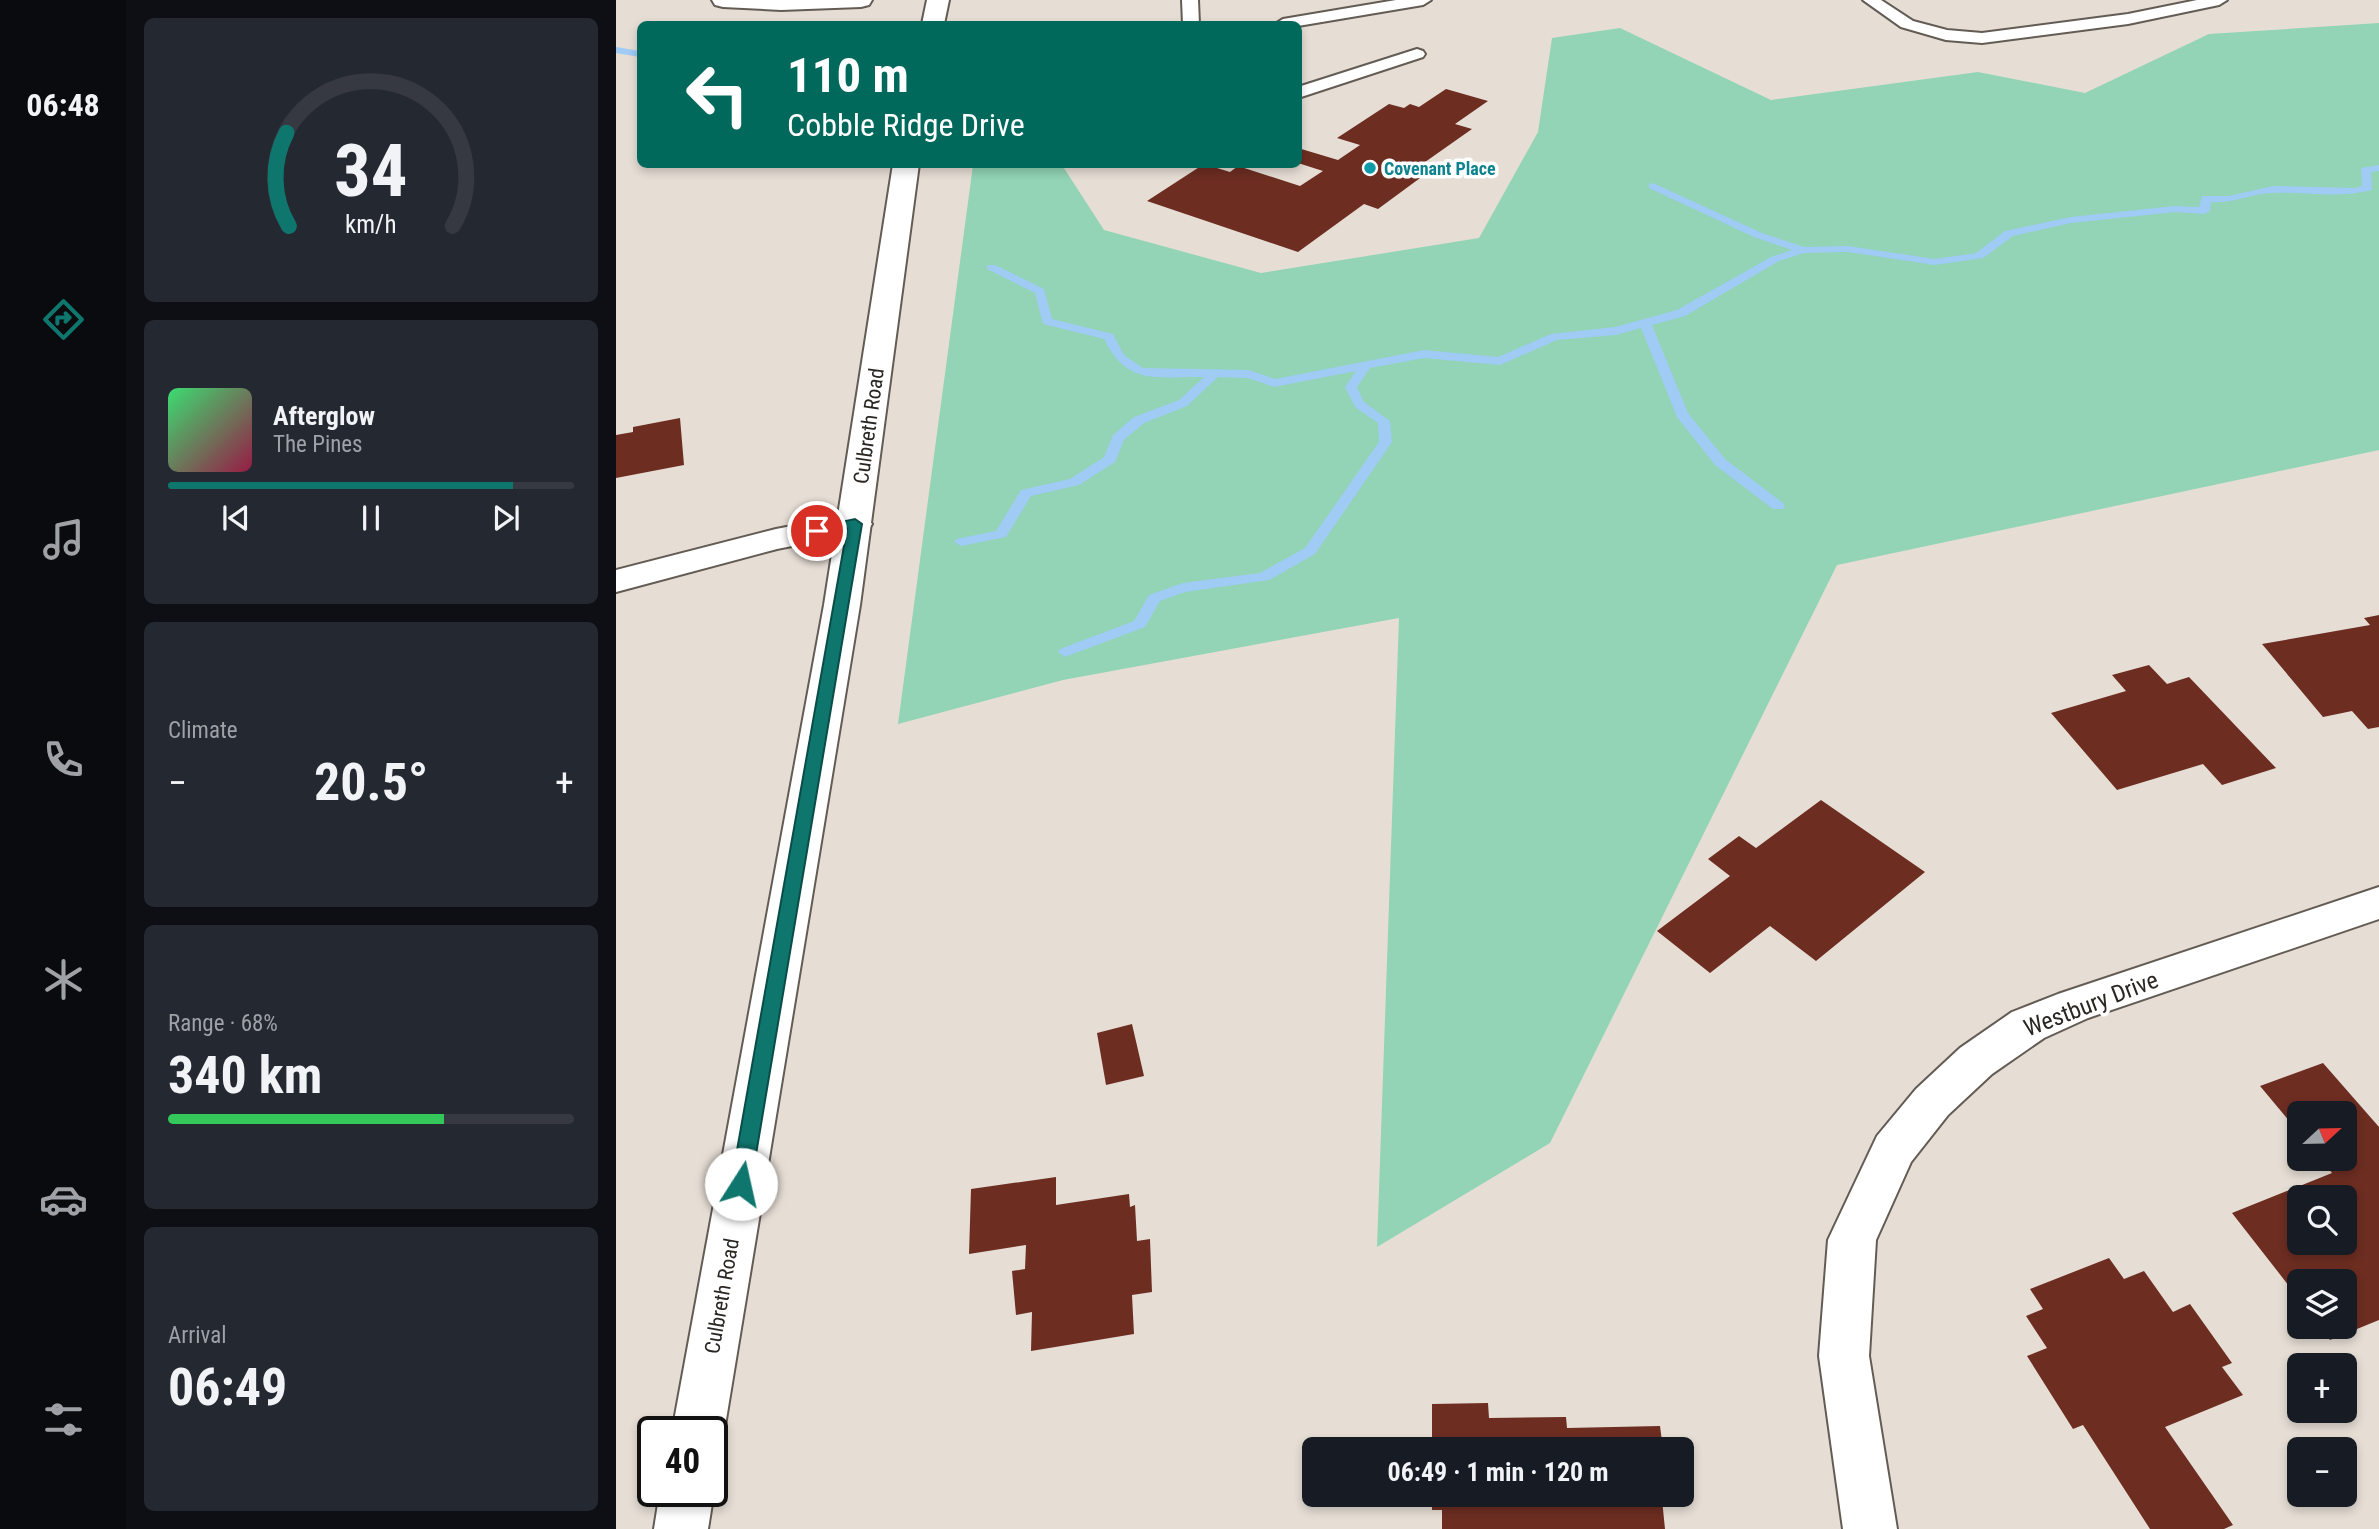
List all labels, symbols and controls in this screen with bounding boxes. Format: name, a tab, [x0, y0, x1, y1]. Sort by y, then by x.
text: 110 m	[787, 47, 909, 104]
icon: left	[672, 49, 763, 140]
text: 06:48	[26, 86, 100, 124]
text: Cobble Ridge Drive	[787, 106, 1025, 144]
text: 34	[334, 128, 408, 214]
place label: Covenant Place	[1384, 158, 1496, 179]
marker: Covenant Place	[1362, 160, 1378, 176]
text: km/h	[345, 210, 397, 239]
icon: directions	[39, 295, 88, 344]
street label: Culbreth Road	[849, 367, 889, 485]
text: Afterglow	[273, 401, 375, 431]
text: The Pines	[273, 431, 363, 458]
icon: previous	[217, 499, 255, 537]
icon: pause	[352, 499, 390, 537]
icon: next	[487, 499, 525, 537]
pin	[787, 501, 847, 561]
icon: arrive	[798, 512, 836, 550]
icon: music	[39, 515, 88, 564]
text: Climate	[168, 717, 238, 744]
icon: phone	[39, 735, 88, 784]
text: 20.5°	[314, 752, 428, 813]
text: −	[168, 761, 187, 805]
text: +	[555, 761, 574, 805]
icon: climate	[39, 955, 88, 1004]
street label: Westbury Drive	[2020, 966, 2162, 1042]
text: Range · 68%	[168, 1010, 278, 1037]
text: 340 km	[168, 1045, 322, 1106]
north arrow	[2287, 1101, 2357, 1171]
map controls	[2287, 1101, 2357, 1507]
position arrow	[704, 1147, 778, 1221]
icon: car	[39, 1175, 88, 1224]
button: search	[2287, 1185, 2357, 1255]
street label: Culbreth Road	[700, 1236, 744, 1356]
button: layers	[2287, 1269, 2357, 1339]
text: Arrival	[168, 1322, 227, 1349]
button: +	[2287, 1353, 2357, 1423]
text: 06:49	[168, 1357, 287, 1418]
icon: filters	[39, 1395, 88, 1444]
speed limit sign: 40	[637, 1416, 728, 1507]
button: −	[2287, 1437, 2357, 1507]
text: 06:49 · 1 min · 120 m	[1388, 1457, 1608, 1487]

